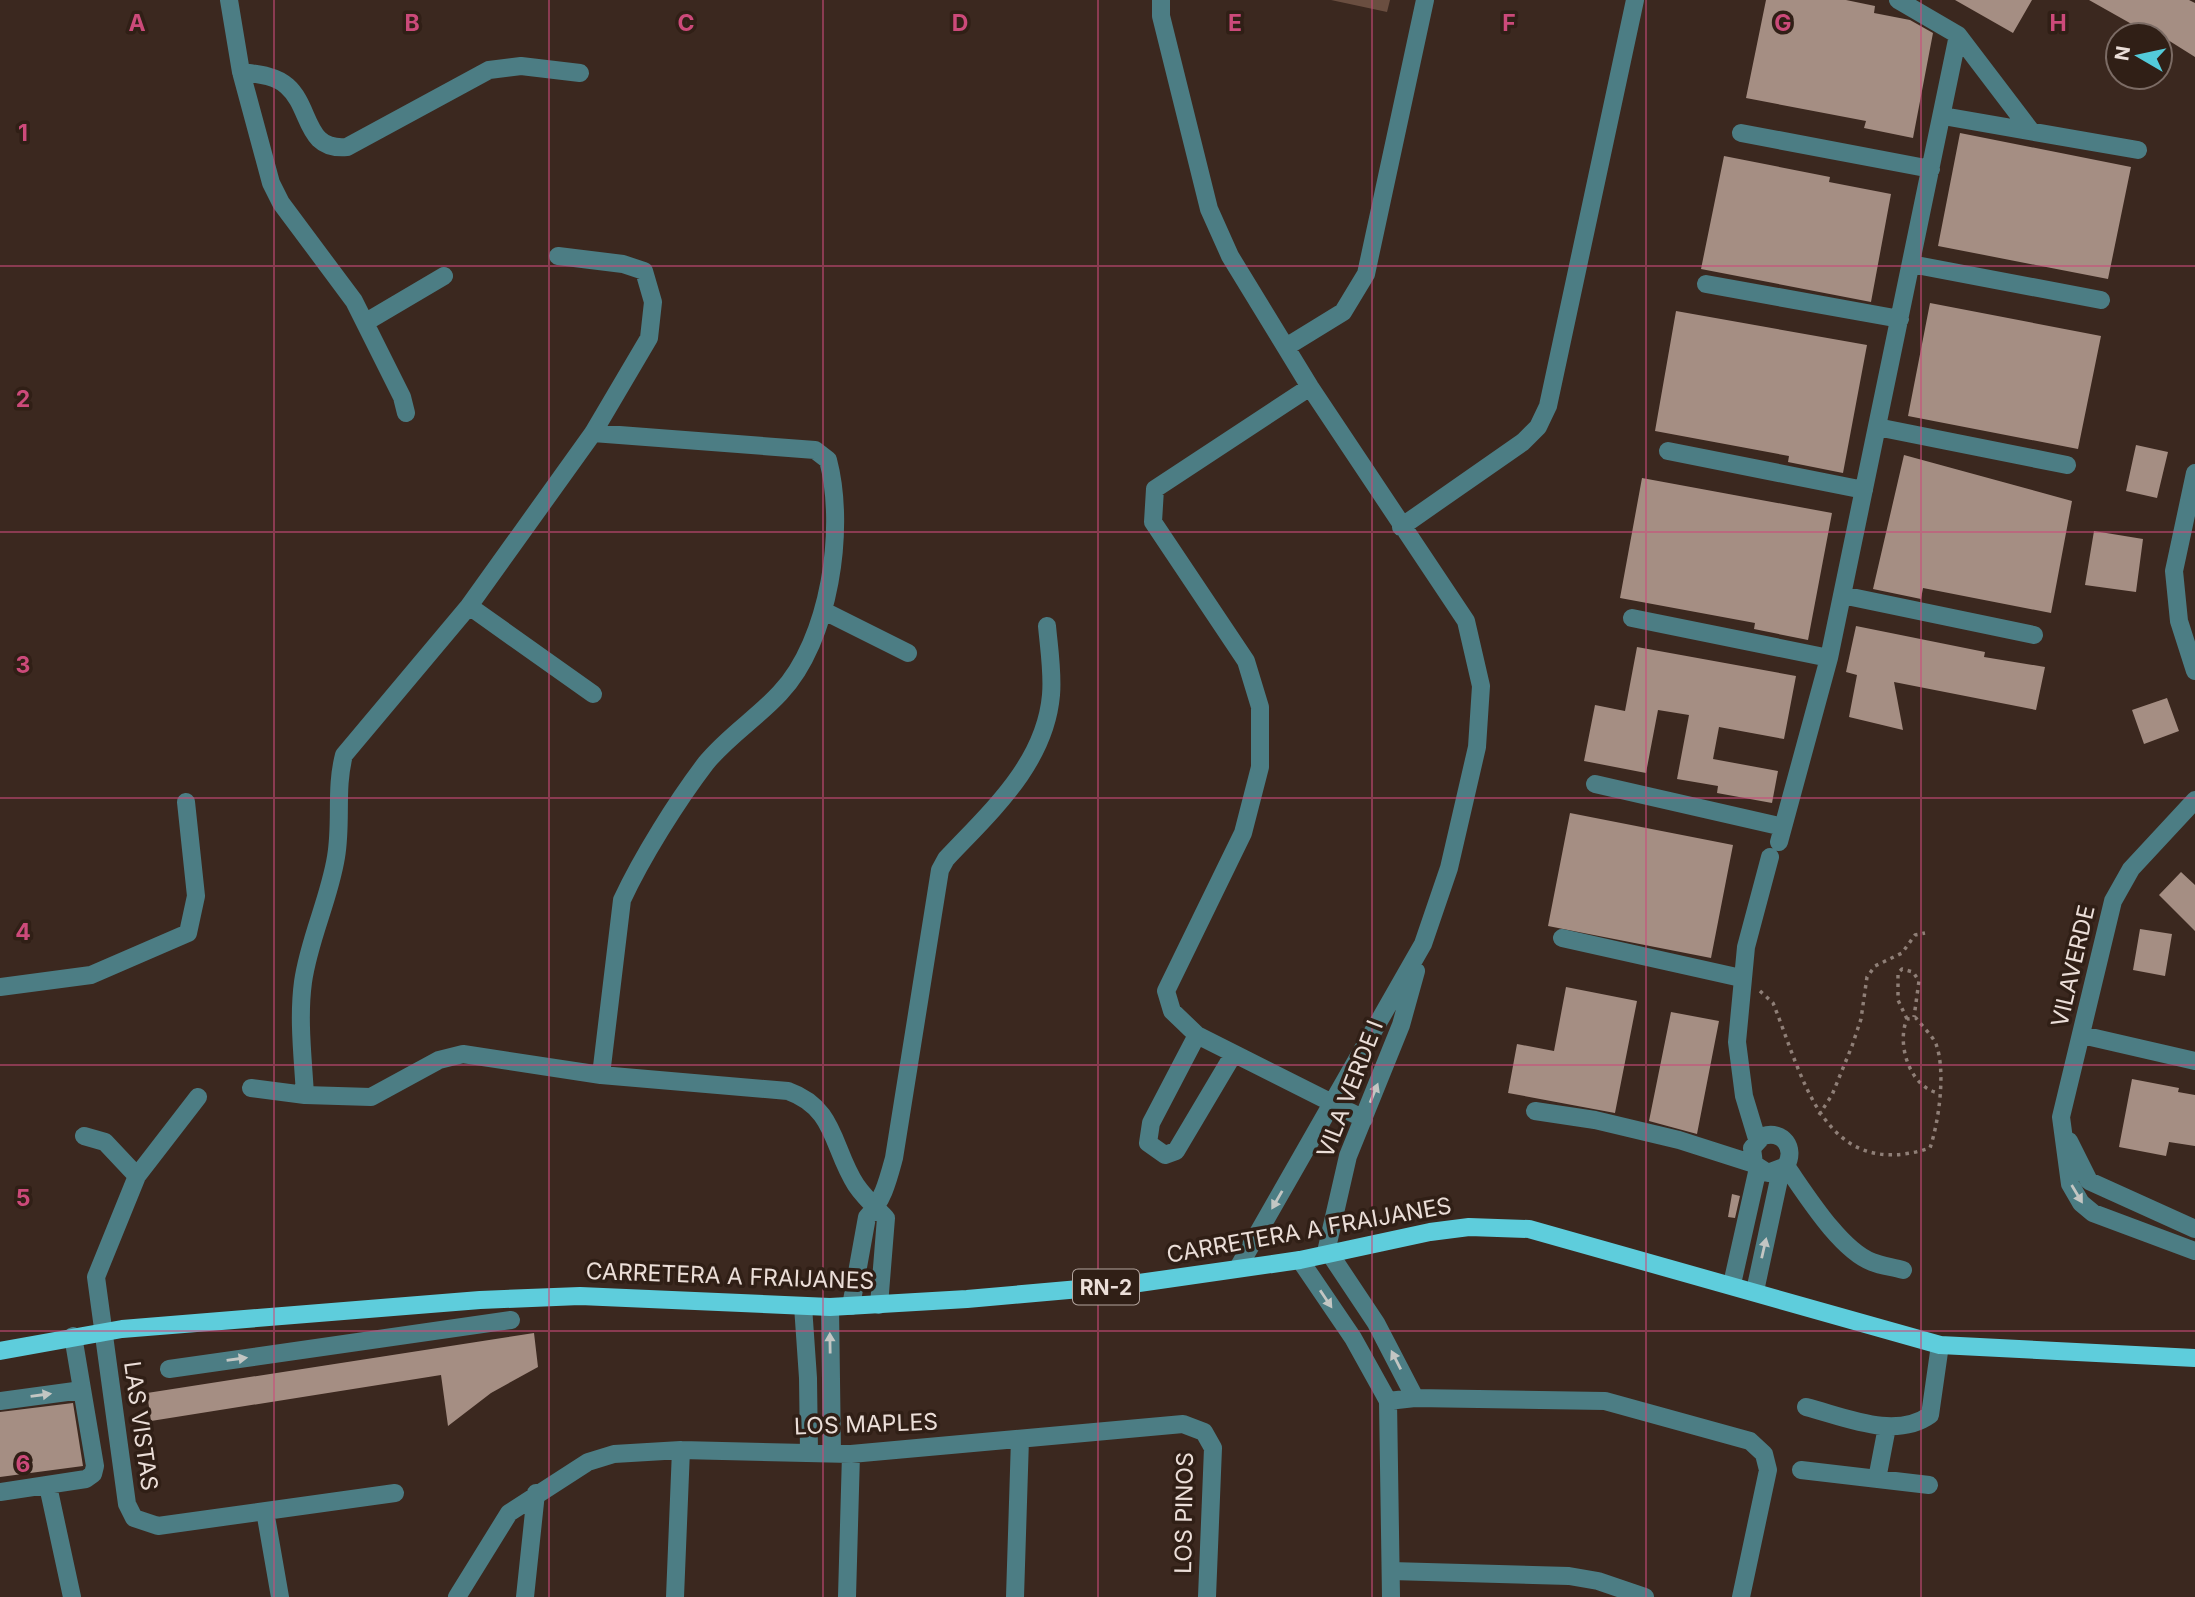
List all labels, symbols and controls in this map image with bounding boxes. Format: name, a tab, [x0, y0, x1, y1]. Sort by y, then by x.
text: A	[128, 9, 146, 37]
text: B	[404, 9, 420, 37]
text: C	[677, 9, 695, 37]
text: D	[952, 9, 968, 37]
text: E	[1228, 9, 1242, 37]
text: F	[1502, 9, 1516, 37]
text: G	[1774, 9, 1792, 37]
text: H	[2049, 9, 2067, 37]
north arrow	[2104, 21, 2174, 91]
text: N	[2110, 44, 2135, 62]
text: 1	[18, 119, 28, 147]
text: 2	[16, 385, 30, 413]
text: 3	[16, 651, 30, 679]
street label: VILAVERDE	[2045, 902, 2101, 1030]
text: 4	[15, 918, 31, 946]
street label: VILA VERDE I	[1311, 1016, 1389, 1162]
one-way arrow	[1369, 1083, 1380, 1104]
text: 5	[16, 1184, 30, 1212]
one-way arrow	[2070, 1185, 2083, 1204]
street label: CARRETERA A FRAIJANES	[1164, 1191, 1454, 1269]
one-way arrow	[1271, 1191, 1283, 1210]
one-way arrow	[1759, 1237, 1770, 1259]
street label: CARRETERA A FRAIJANES	[585, 1257, 875, 1295]
road number: RN-2	[1073, 1270, 1139, 1304]
one-way arrow	[1319, 1290, 1333, 1308]
one-way arrow	[825, 1332, 836, 1354]
one-way arrow	[1390, 1350, 1402, 1370]
one-way arrow	[226, 1353, 248, 1364]
street label: LAS VISTAS	[118, 1359, 164, 1493]
one-way arrow	[30, 1390, 52, 1401]
street label: LOS MAPLES	[794, 1407, 938, 1441]
text: 6	[16, 1450, 30, 1478]
street label: LOS PINOS	[1169, 1452, 1199, 1574]

